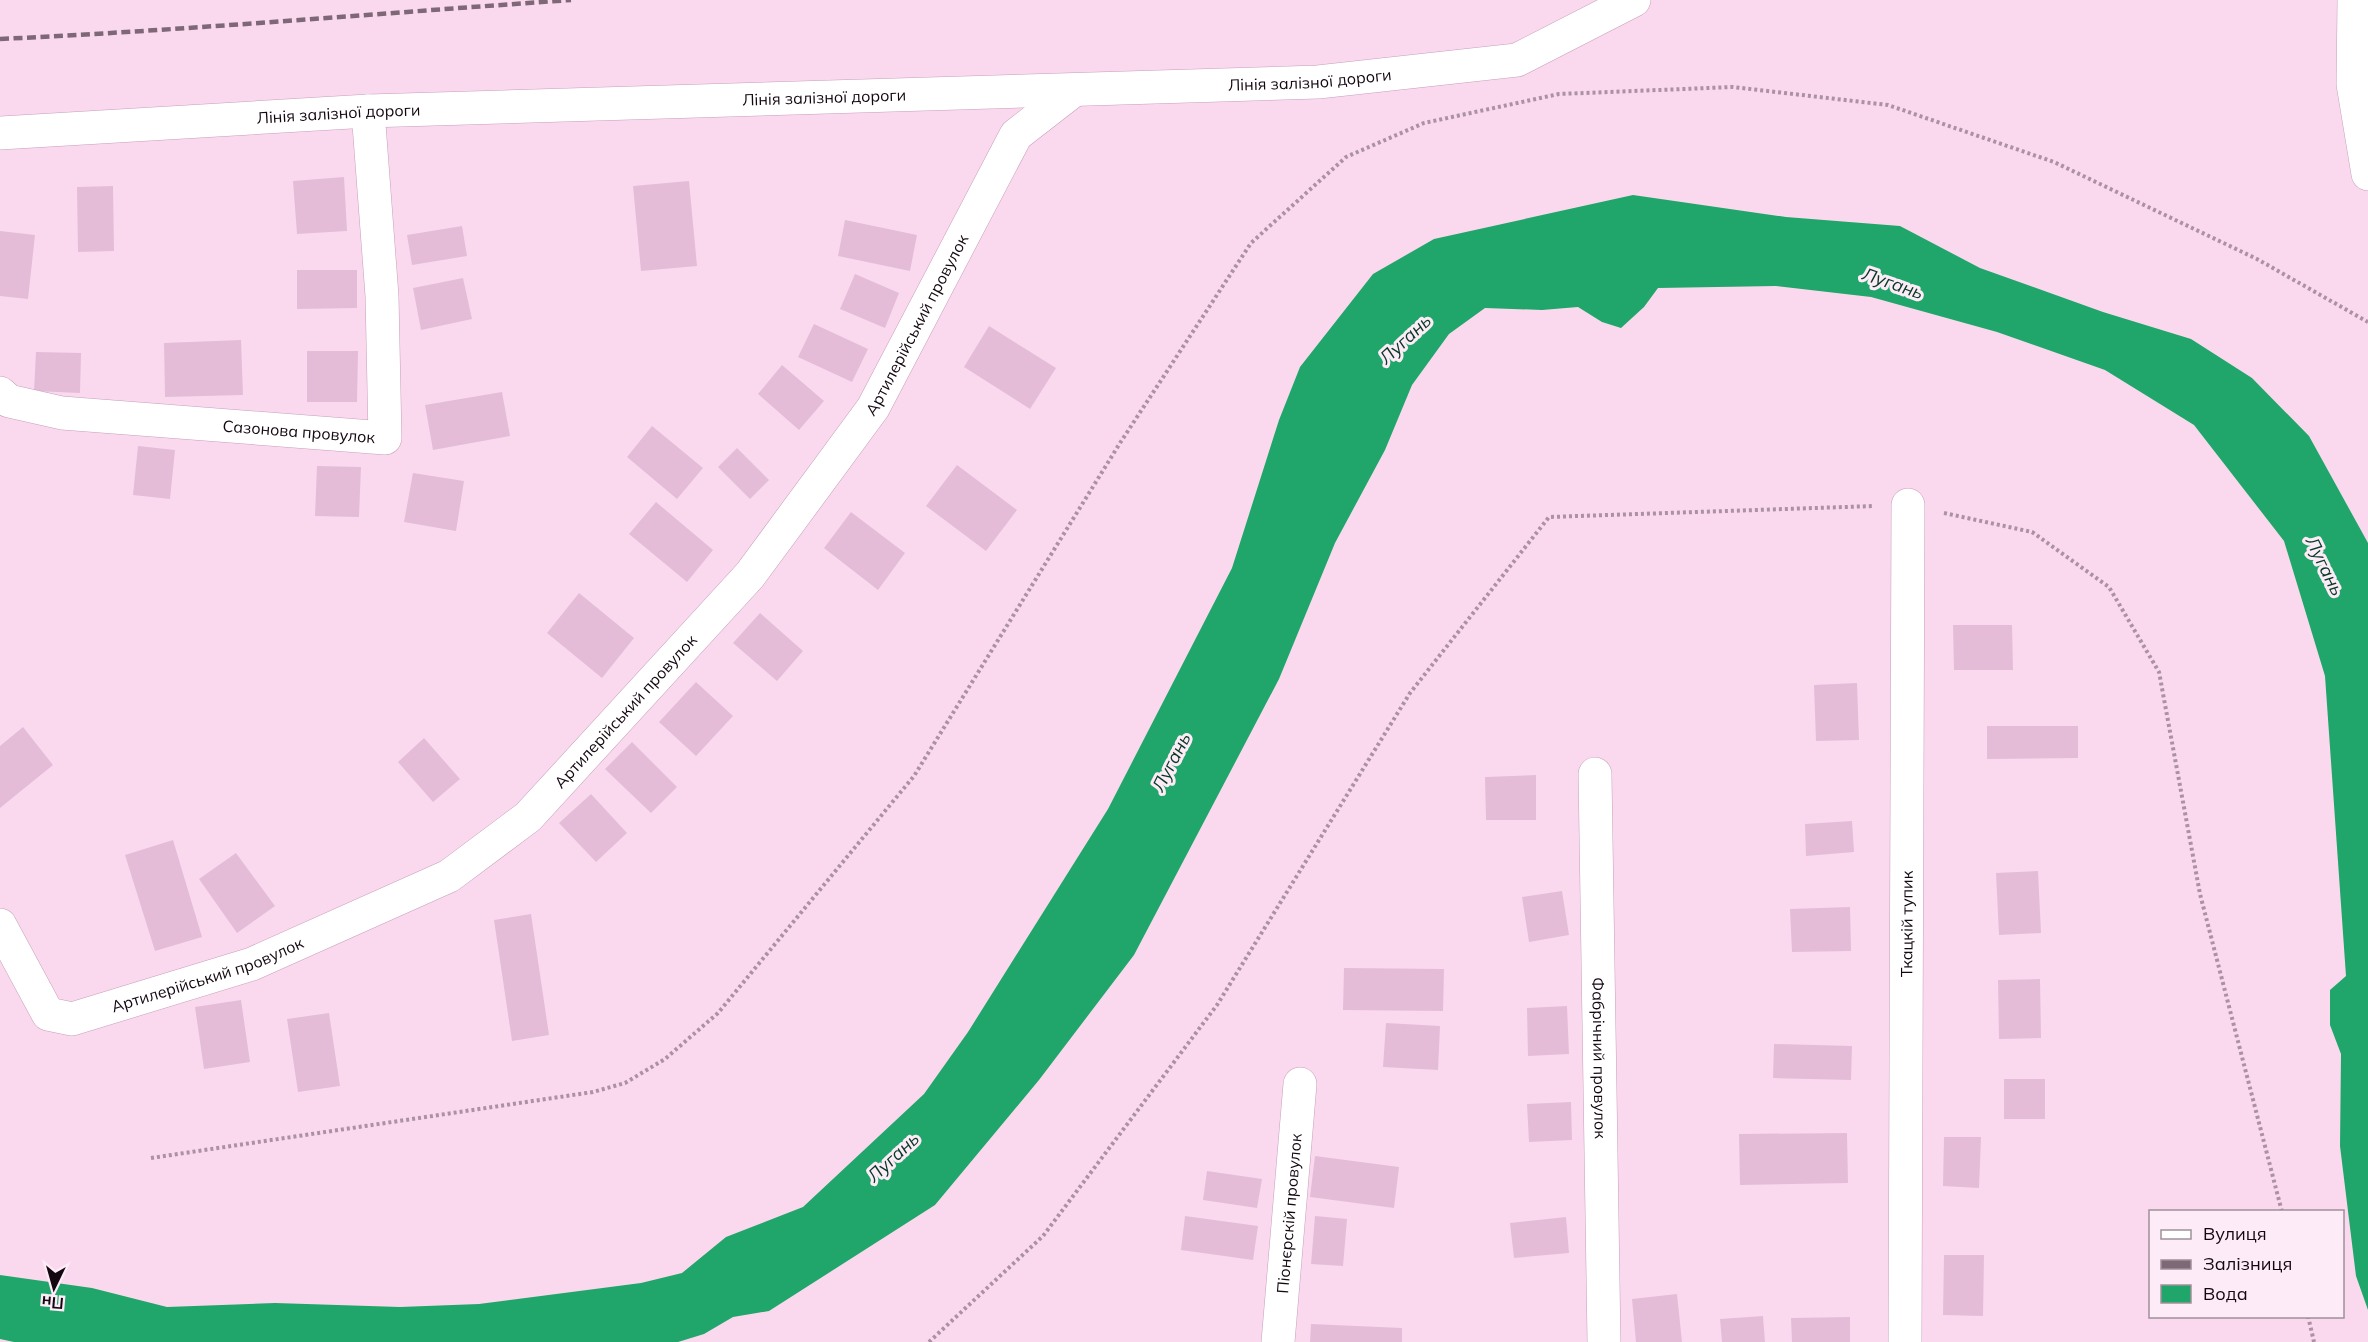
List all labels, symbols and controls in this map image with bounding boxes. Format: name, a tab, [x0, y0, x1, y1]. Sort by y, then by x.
street label: Лінія залізної дороги	[1228, 64, 1393, 95]
street label: Лінія залізної дороги	[742, 85, 906, 110]
street label: Лінія залізної дороги	[256, 99, 421, 128]
street label: Артилерійський провулок	[861, 230, 972, 419]
water label: Лугань	[1858, 262, 1927, 304]
water label: Лугань	[1373, 309, 1436, 370]
street label: Сазонова провулок	[222, 415, 376, 447]
water label: Лугань	[2300, 532, 2349, 599]
street label: Артилерійський провулок	[550, 630, 701, 792]
water label: Лугань	[1146, 729, 1196, 796]
street label: Ткацкій тупик	[1896, 870, 1917, 977]
street label: Артилерійський провулок	[109, 932, 307, 1016]
street label: Фабрічний провулок	[1588, 977, 1611, 1139]
water label: Лугань	[861, 1127, 924, 1188]
street label: Піонєрскій провулок	[1272, 1132, 1306, 1294]
legend	[2149, 1210, 2344, 1318]
text: Вулиця	[2203, 1222, 2267, 1245]
text: Залізниця	[2203, 1252, 2292, 1275]
north arrow	[24, 1258, 84, 1318]
text: Вода	[2203, 1282, 2248, 1305]
text: Пн	[41, 1292, 65, 1314]

